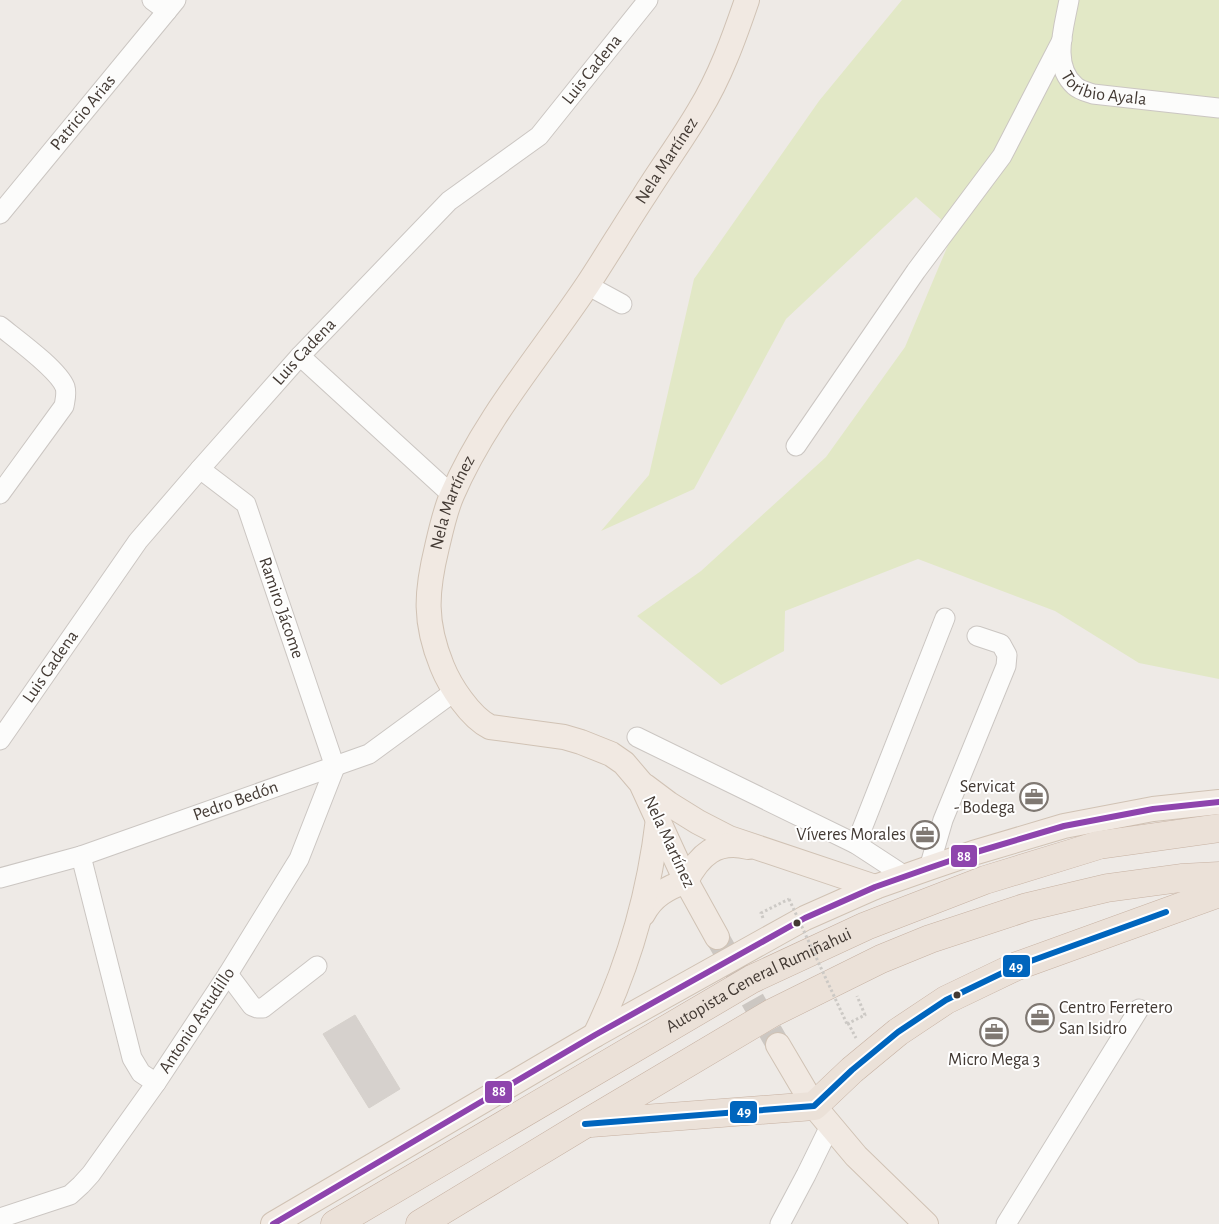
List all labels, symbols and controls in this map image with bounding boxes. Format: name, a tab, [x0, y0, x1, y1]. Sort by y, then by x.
street label: Luis Cadena	[559, 31, 625, 108]
street label: Toribio Ayala	[1057, 68, 1147, 109]
street label: Patricio Arias	[47, 72, 119, 154]
street label: Nela Martínez	[632, 115, 702, 207]
street label: Luis Cadena	[269, 315, 340, 389]
street label: Nela Martínez	[428, 453, 478, 552]
street label: Ramiro Jácome	[255, 555, 307, 661]
street label: Luis Cadena	[19, 627, 82, 706]
street label: Pedro Bedón	[191, 778, 281, 825]
place label: Servicat - Bodega	[954, 778, 1015, 817]
office icon: Servicat - Bodega	[1019, 782, 1049, 812]
street label: Nela Martínez	[640, 793, 698, 891]
office icon: Víveres Morales	[910, 820, 940, 850]
place label: Víveres Morales	[796, 826, 906, 844]
line badge: 88	[950, 844, 978, 868]
text: 88	[957, 850, 971, 864]
unlabelled marker	[792, 918, 802, 928]
street label: Autopista General Rumiñahui	[663, 925, 854, 1036]
line badge: 49	[1002, 954, 1031, 978]
text: 49	[1009, 960, 1023, 974]
street label: Antonio Astudillo	[156, 965, 239, 1077]
unlabelled marker	[952, 990, 962, 1000]
place label: Centro Ferretero San Isidro	[1059, 999, 1173, 1038]
office icon: Centro Ferretero San Isidro	[1025, 1003, 1055, 1033]
office icon: Micro Mega 3	[979, 1017, 1009, 1047]
place label: Micro Mega 3	[948, 1051, 1040, 1069]
line badge: 88	[484, 1080, 513, 1104]
text: 88	[492, 1085, 506, 1099]
line badge: 49	[729, 1100, 758, 1124]
text: 49	[737, 1105, 751, 1119]

